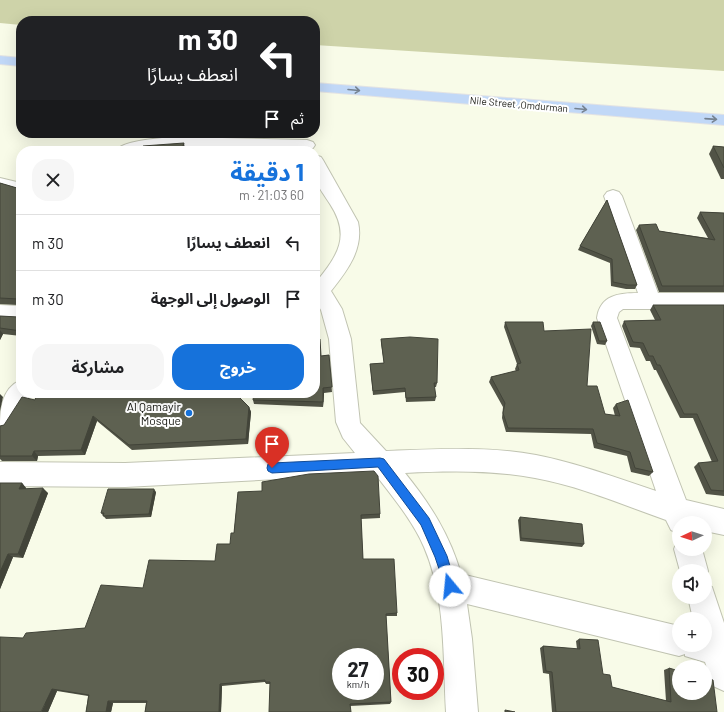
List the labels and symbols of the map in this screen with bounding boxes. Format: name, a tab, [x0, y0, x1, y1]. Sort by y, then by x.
one-way arrow	[347, 86, 360, 93]
street label: Nile Street ,Omdurman	[469, 94, 569, 114]
one-way arrow	[574, 105, 587, 112]
one-way arrow	[704, 116, 717, 123]
place label: Al Qamayir Mosque	[127, 399, 182, 427]
marker: Al Qamayir Mosque	[184, 408, 194, 418]
pin	[255, 427, 289, 468]
north arrow	[672, 516, 712, 556]
position arrow	[429, 565, 471, 607]
speed limit sign: 30	[392, 648, 444, 700]

